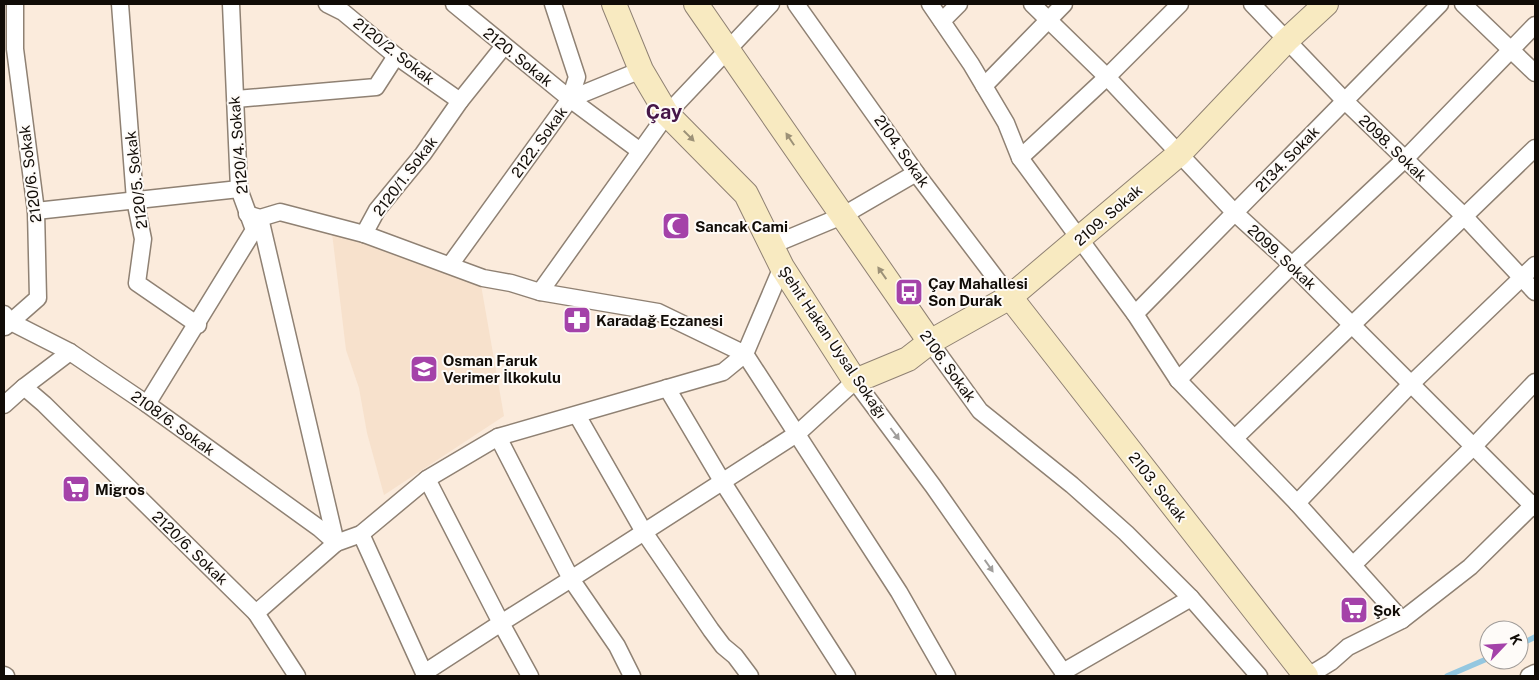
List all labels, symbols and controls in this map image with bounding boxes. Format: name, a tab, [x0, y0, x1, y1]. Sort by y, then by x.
street label: 2120/2. Sokak	[350, 14, 438, 88]
street label: 2120. Sokak	[480, 24, 556, 90]
street label: 2120/4. Sokak	[225, 95, 251, 195]
district label: Çay	[646, 100, 682, 124]
street label: 2122. Sokak	[508, 103, 570, 181]
street label: 2104. Sokak	[871, 112, 933, 190]
street label: 2098. Sokak	[1356, 112, 1430, 184]
street label: 2134. Sokak	[1252, 123, 1322, 195]
street label: 2120/6. Sokak	[16, 124, 44, 224]
street label: 2120/5. Sokak	[122, 130, 150, 230]
one-way arrow	[683, 130, 695, 142]
one-way arrow	[785, 132, 795, 146]
street label: 2120/1. Sokak	[370, 133, 440, 219]
street label: 2109. Sokak	[1071, 181, 1145, 249]
mosque icon: Sancak Cami	[661, 211, 691, 241]
place label: Sancak Cami	[695, 218, 788, 235]
street label: 2099. Sokak	[1244, 221, 1320, 293]
street label: Şehit Hakan Uysal Sokağı	[776, 263, 890, 421]
one-way arrow	[877, 266, 887, 280]
place label: Çay Mahallesi Son Durak	[928, 275, 1028, 309]
bus stop icon: Çay Mahallesi Son Durak	[894, 277, 924, 307]
pharmacy icon: Karadağ Eczanesi	[562, 305, 592, 335]
place label: Karadağ Eczanesi	[596, 312, 723, 329]
street label: 2106. Sokak	[916, 327, 980, 405]
place label: Osman Faruk Verimer İlkokulu	[443, 352, 561, 386]
school or university icon: Osman Faruk Verimer İlkokulu	[409, 354, 439, 384]
street label: 2108/6. Sokak	[128, 387, 218, 459]
one-way arrow	[889, 427, 900, 440]
street label: 2103. Sokak	[1125, 449, 1191, 525]
supermarket icon: Migros	[61, 474, 91, 504]
place label: Migros	[95, 481, 145, 498]
street label: 2120/6. Sokak	[149, 508, 231, 588]
one-way arrow	[984, 560, 994, 573]
supermarket icon: Şok	[1339, 595, 1369, 625]
place label: Şok	[1373, 602, 1401, 619]
north arrow	[1479, 620, 1529, 670]
text: K	[1506, 632, 1525, 647]

